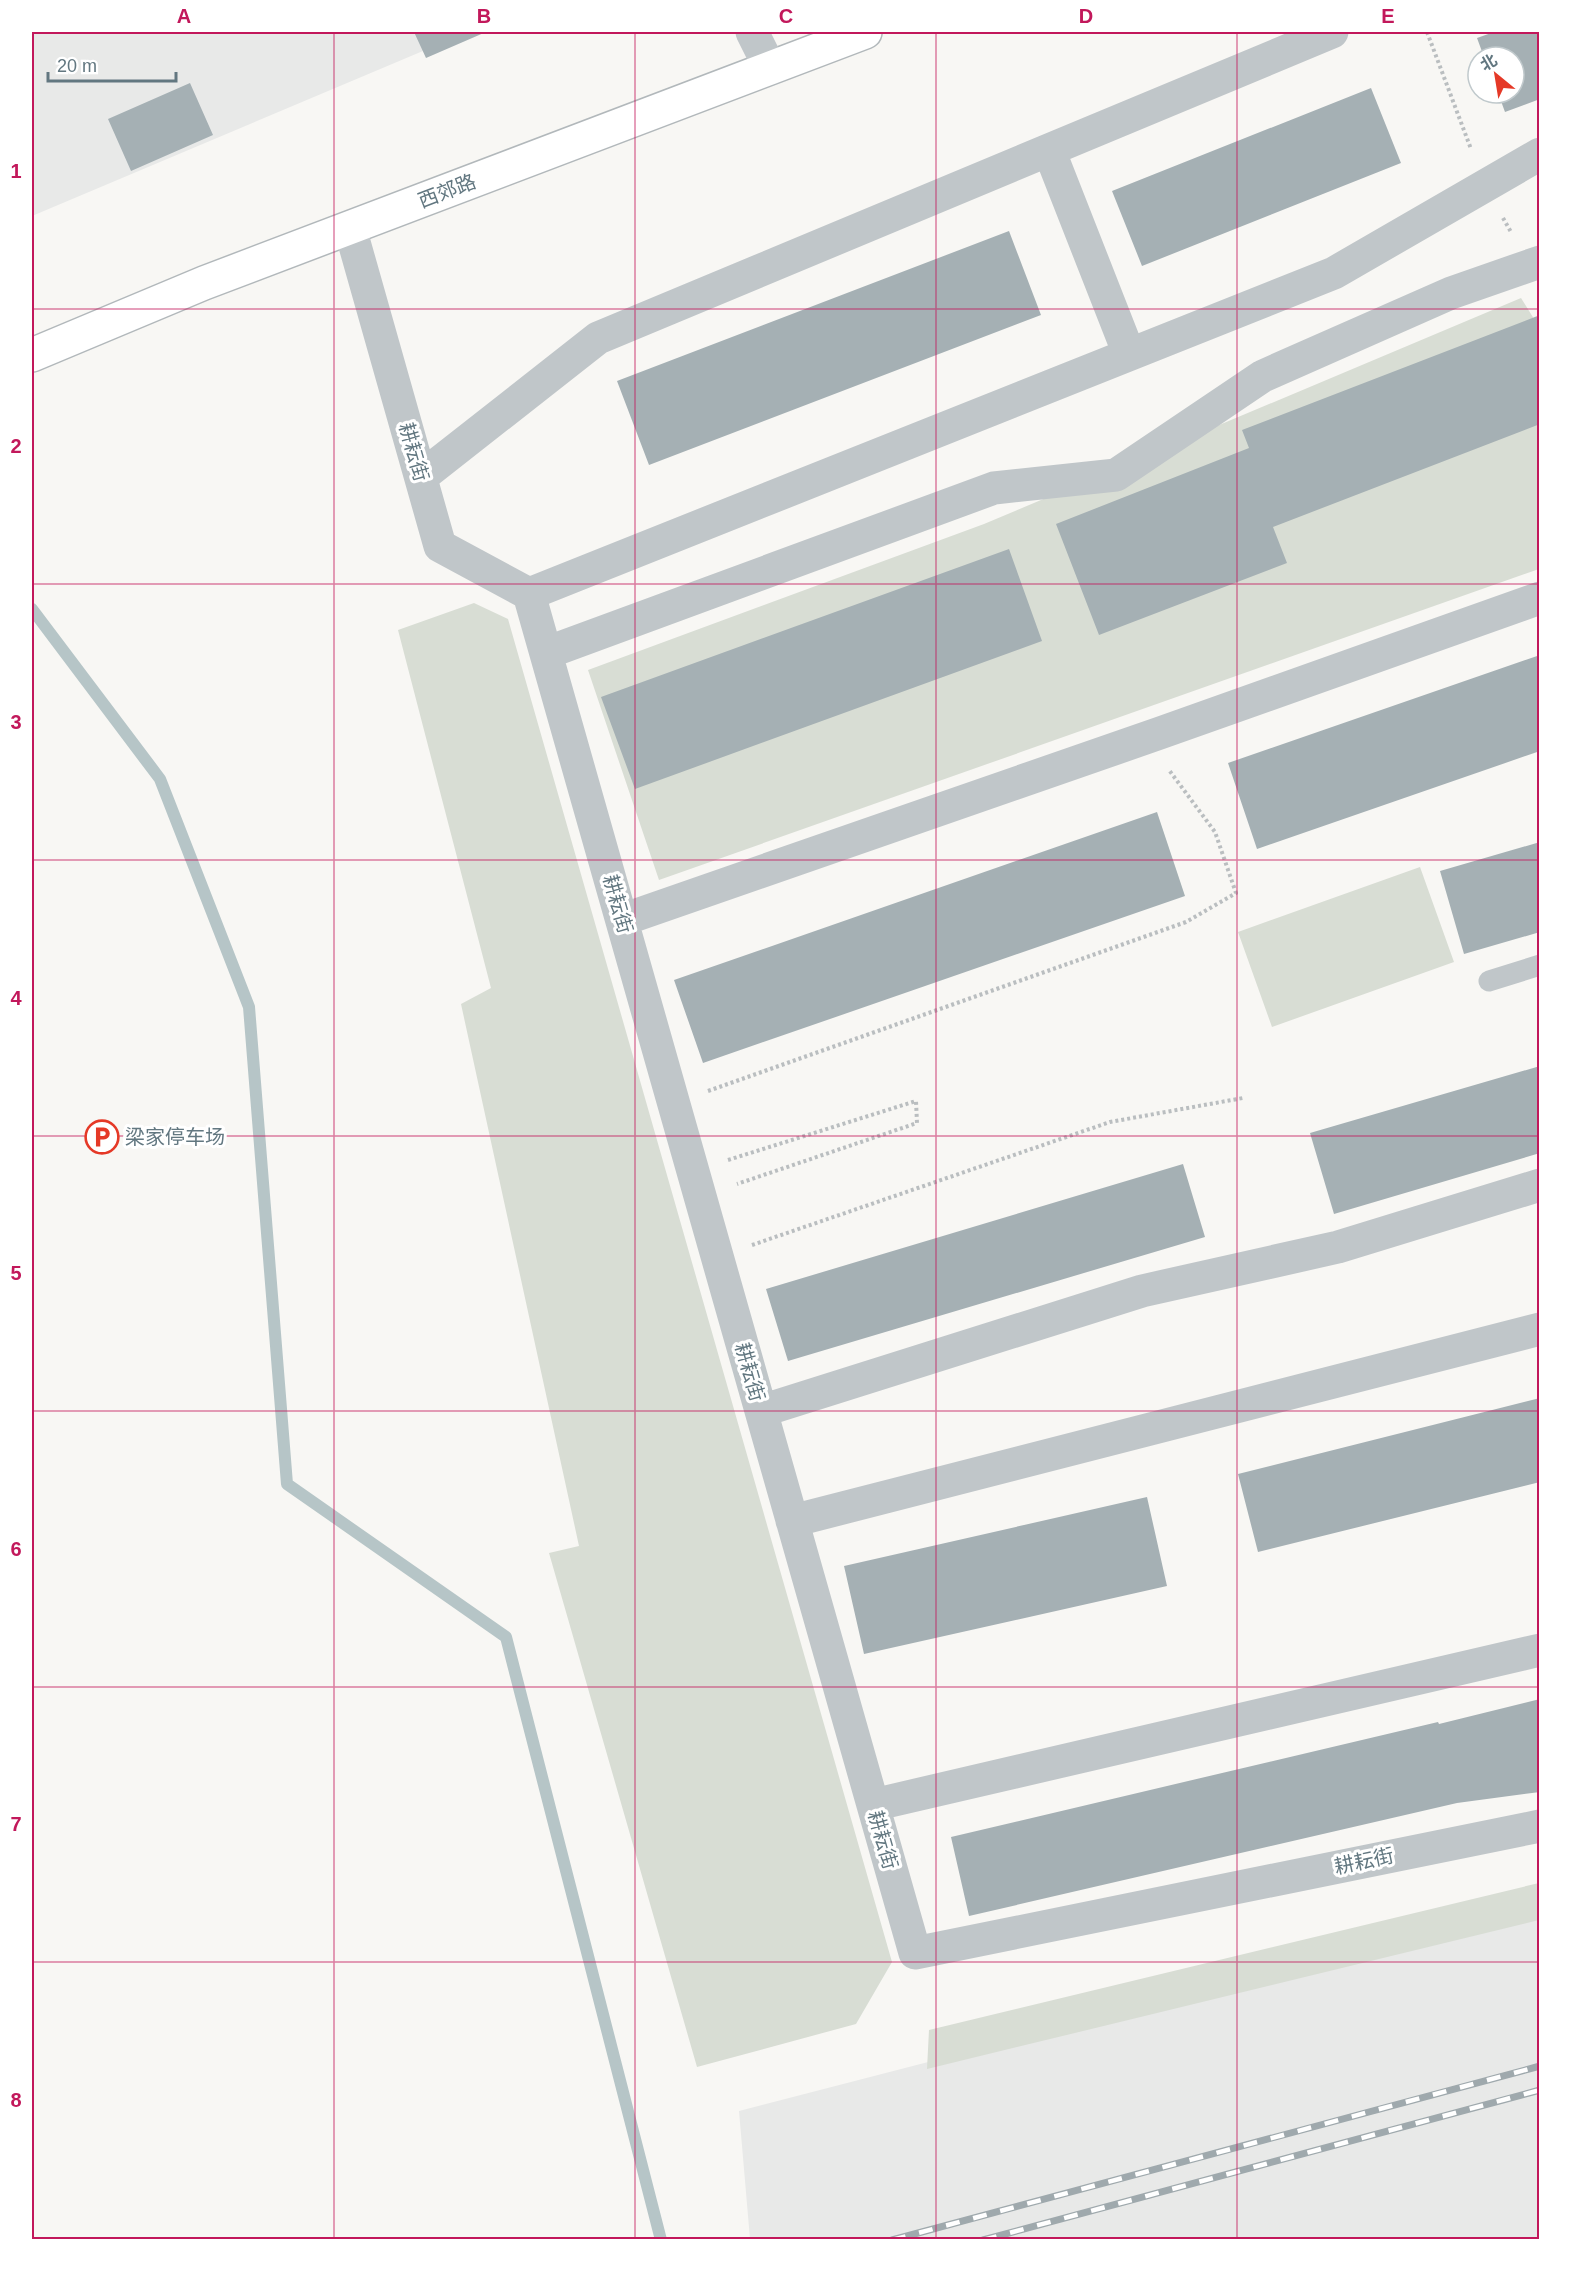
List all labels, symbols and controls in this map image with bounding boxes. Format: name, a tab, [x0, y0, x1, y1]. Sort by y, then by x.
text: A	[177, 5, 191, 27]
text: B	[477, 5, 491, 27]
text: C	[779, 5, 793, 27]
text: D	[1079, 5, 1093, 27]
text: E	[1381, 5, 1395, 27]
scale bar	[48, 45, 176, 83]
north arrow	[1466, 45, 1526, 105]
text: 北	[1478, 51, 1500, 74]
text: 20 m	[57, 56, 97, 76]
text: 1	[10, 160, 22, 182]
street label: 西郊路	[415, 170, 479, 212]
street label: 耕耘街	[395, 420, 433, 484]
text: 2	[10, 435, 22, 457]
text: 3	[10, 711, 22, 733]
street label: 耕耘街	[599, 872, 637, 936]
text: 4	[10, 987, 22, 1009]
parking icon: 梁家停车场	[84, 1119, 120, 1155]
place label: 梁家停车场	[125, 1126, 225, 1148]
text: 5	[10, 1262, 22, 1284]
street label: 耕耘街	[731, 1340, 769, 1404]
text: 6	[10, 1538, 22, 1560]
street label: 耕耘街	[864, 1808, 902, 1872]
text: 7	[10, 1813, 22, 1835]
street label: 耕耘街	[1332, 1844, 1396, 1878]
text: 8	[10, 2089, 22, 2111]

